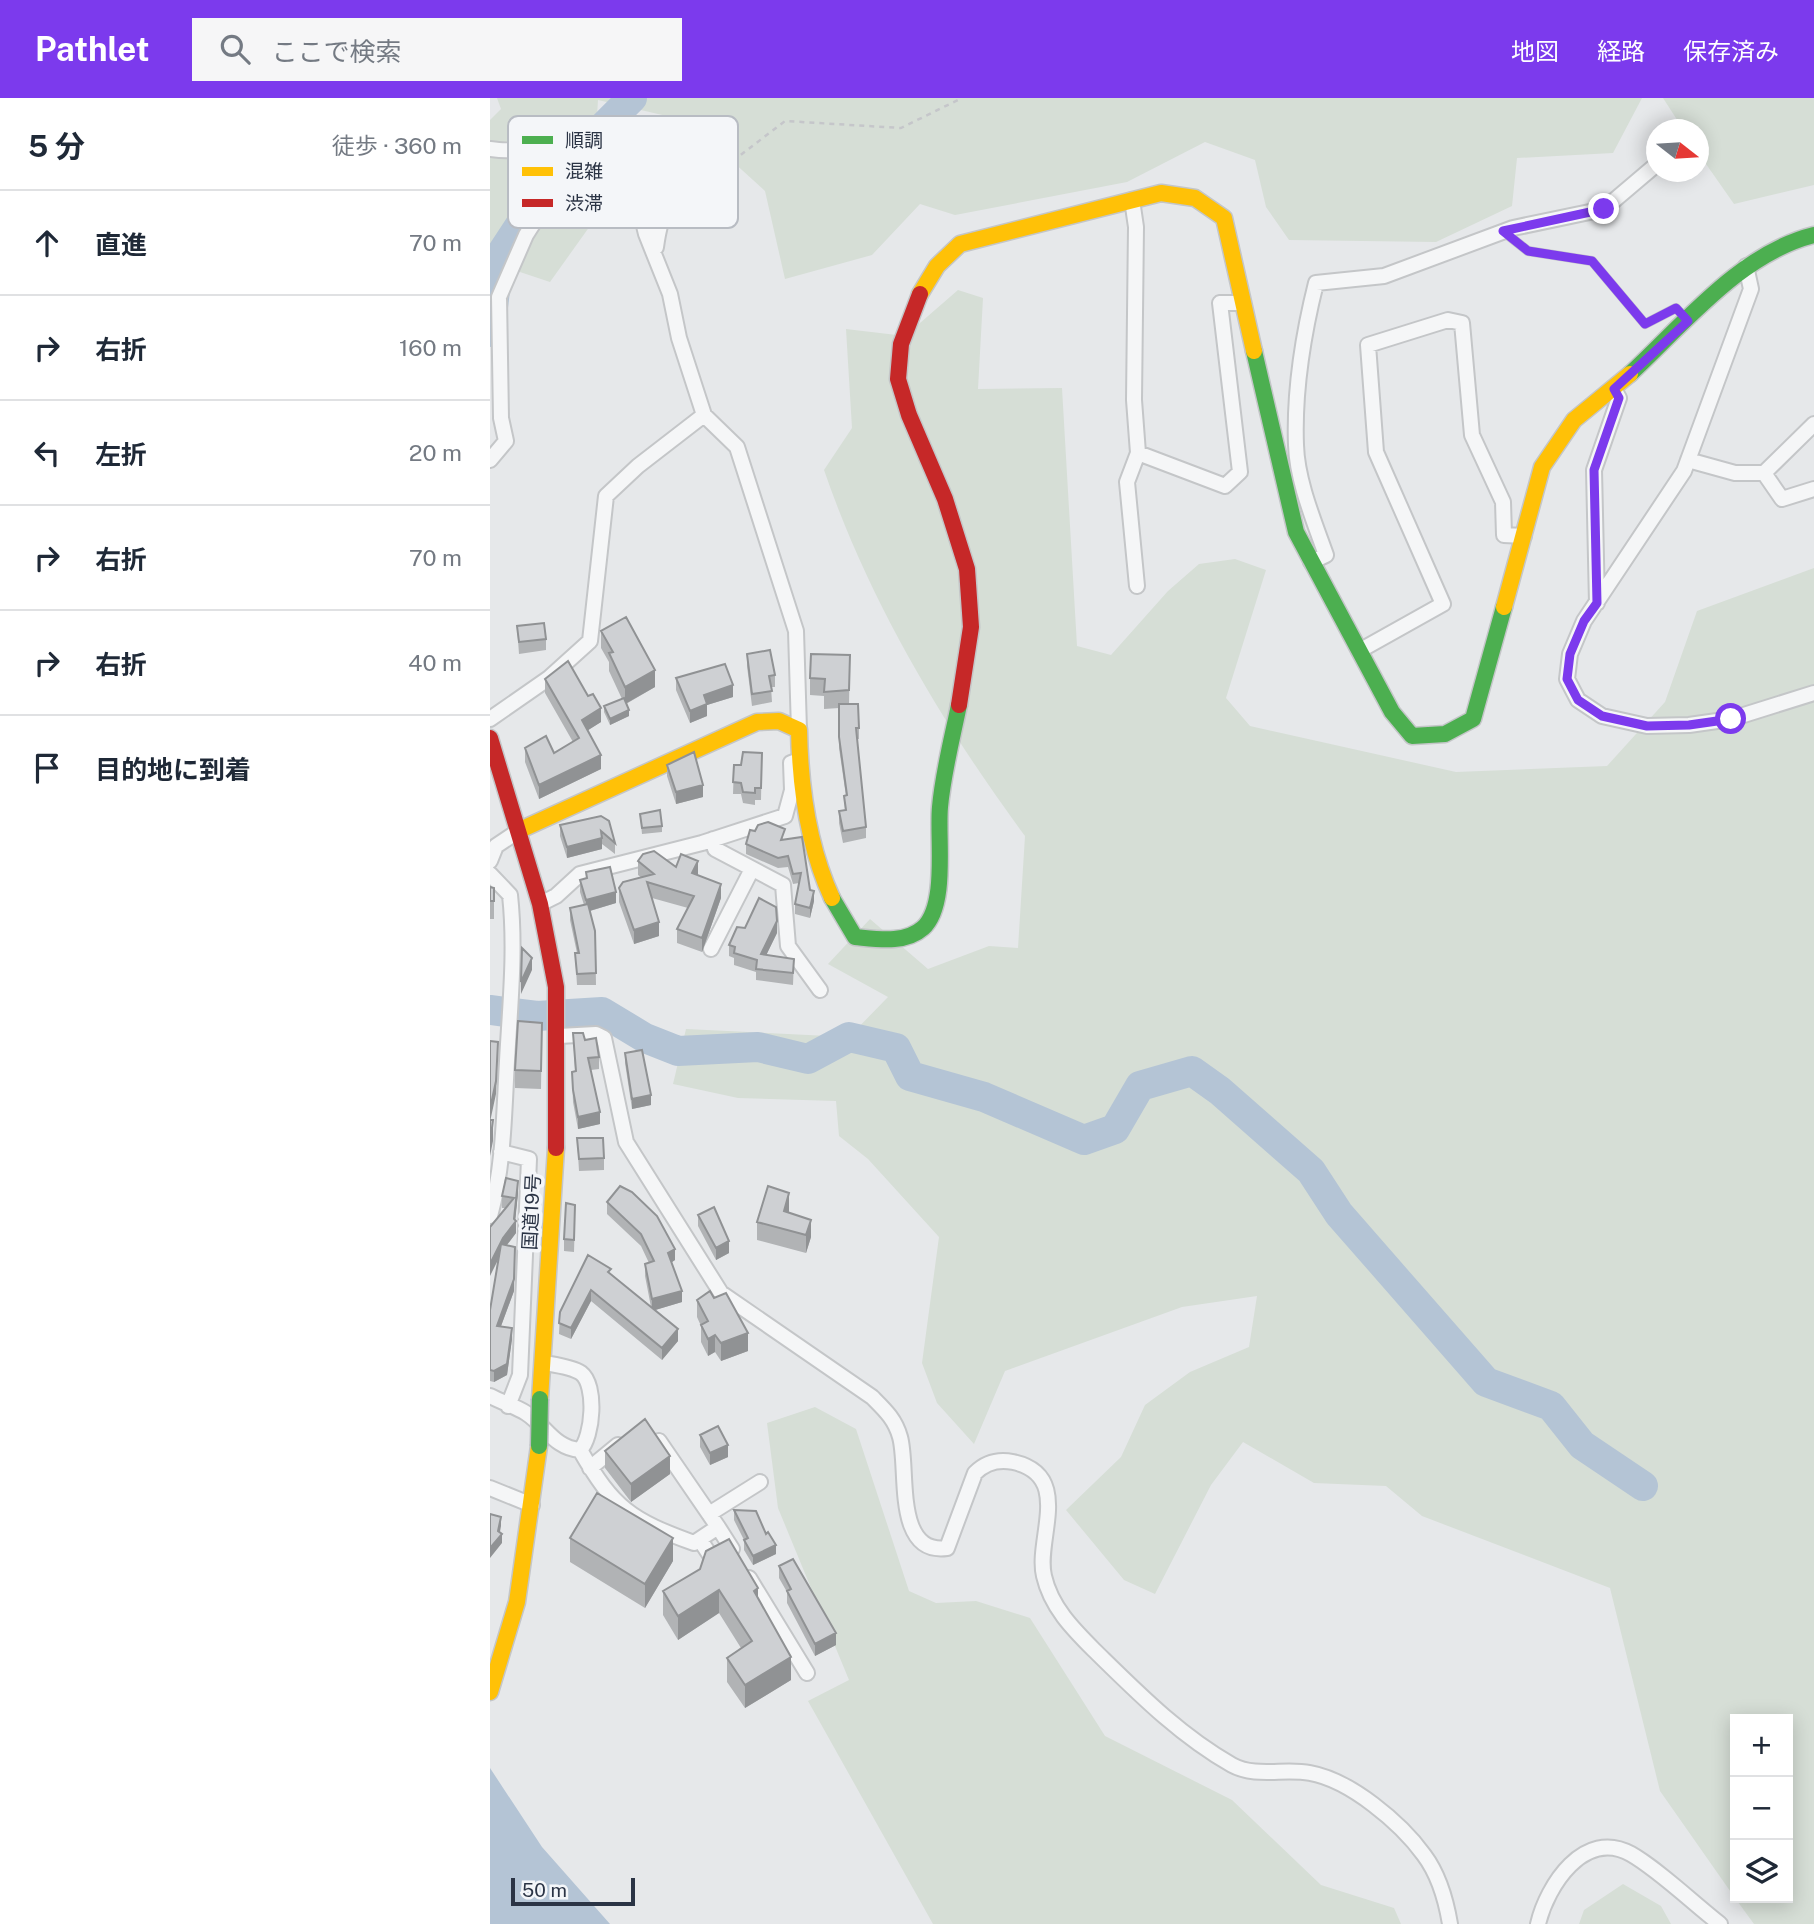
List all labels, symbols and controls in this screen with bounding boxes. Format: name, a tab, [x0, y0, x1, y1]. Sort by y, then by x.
search box	[192, 18, 682, 81]
text: Pathlet	[35, 30, 150, 68]
icon: search	[216, 30, 254, 68]
text: ここで検索	[272, 36, 402, 67]
text: 地図	[1511, 37, 1559, 65]
text: 経路	[1597, 37, 1645, 65]
text: 保存済み	[1683, 37, 1779, 65]
legend	[508, 116, 738, 228]
north arrow	[1646, 119, 1709, 182]
text: 5 分	[28, 128, 85, 164]
text: 順調	[565, 129, 603, 151]
text: 徒歩 · 360 m	[332, 132, 462, 159]
text: 混雑	[565, 160, 603, 182]
text: 渋滞	[565, 192, 603, 214]
route end	[1588, 193, 1619, 224]
icon: ahead	[28, 224, 66, 262]
text: 直進	[95, 229, 147, 260]
text: 70 m	[409, 229, 462, 256]
icon: right	[28, 329, 66, 367]
text: 右折	[95, 334, 147, 365]
text: 160 m	[399, 334, 462, 361]
icon: left	[28, 434, 66, 472]
text: 左折	[95, 439, 147, 470]
text: 20 m	[409, 439, 462, 466]
icon: right	[28, 539, 66, 577]
text: 右折	[95, 544, 147, 575]
text: 70 m	[409, 544, 462, 571]
icon: right	[28, 644, 66, 682]
text: 右折	[95, 649, 147, 680]
text: 40 m	[408, 649, 462, 676]
route start	[1715, 703, 1746, 734]
icon: arrive	[28, 749, 66, 787]
text: 目的地に到着	[95, 754, 251, 785]
street label: 国道19号	[518, 1173, 544, 1251]
map controls	[1730, 1714, 1793, 1903]
button: +	[1730, 1714, 1793, 1777]
button: −	[1730, 1777, 1793, 1840]
button: layers	[1730, 1840, 1793, 1903]
scale bar	[511, 1875, 635, 1907]
text: 50 m	[522, 1879, 567, 1901]

